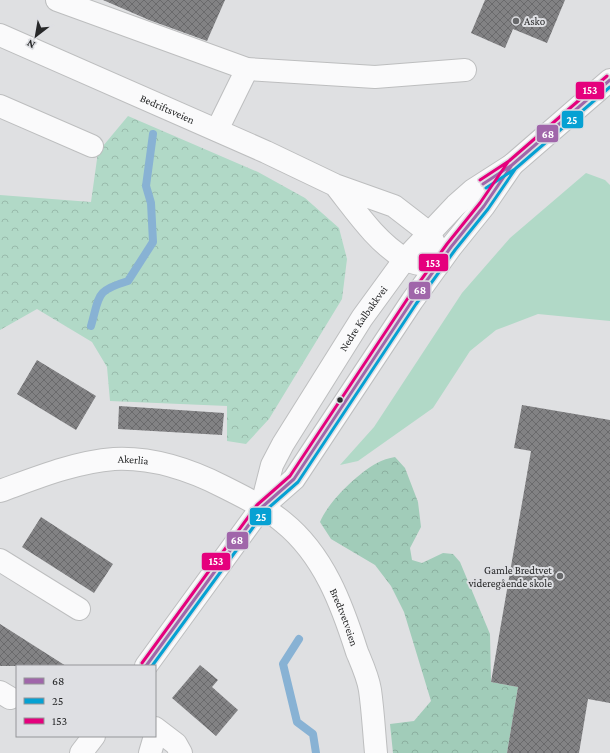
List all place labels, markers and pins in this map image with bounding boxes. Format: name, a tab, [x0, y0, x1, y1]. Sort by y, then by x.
place label: Asko	[524, 15, 546, 27]
marker: Asko	[511, 16, 521, 26]
unlabelled marker	[335, 395, 345, 405]
place label: Gamle Bredtvet videregående skole	[467, 564, 552, 590]
marker: Gamle Bredtvet videregående skole	[555, 571, 565, 581]

